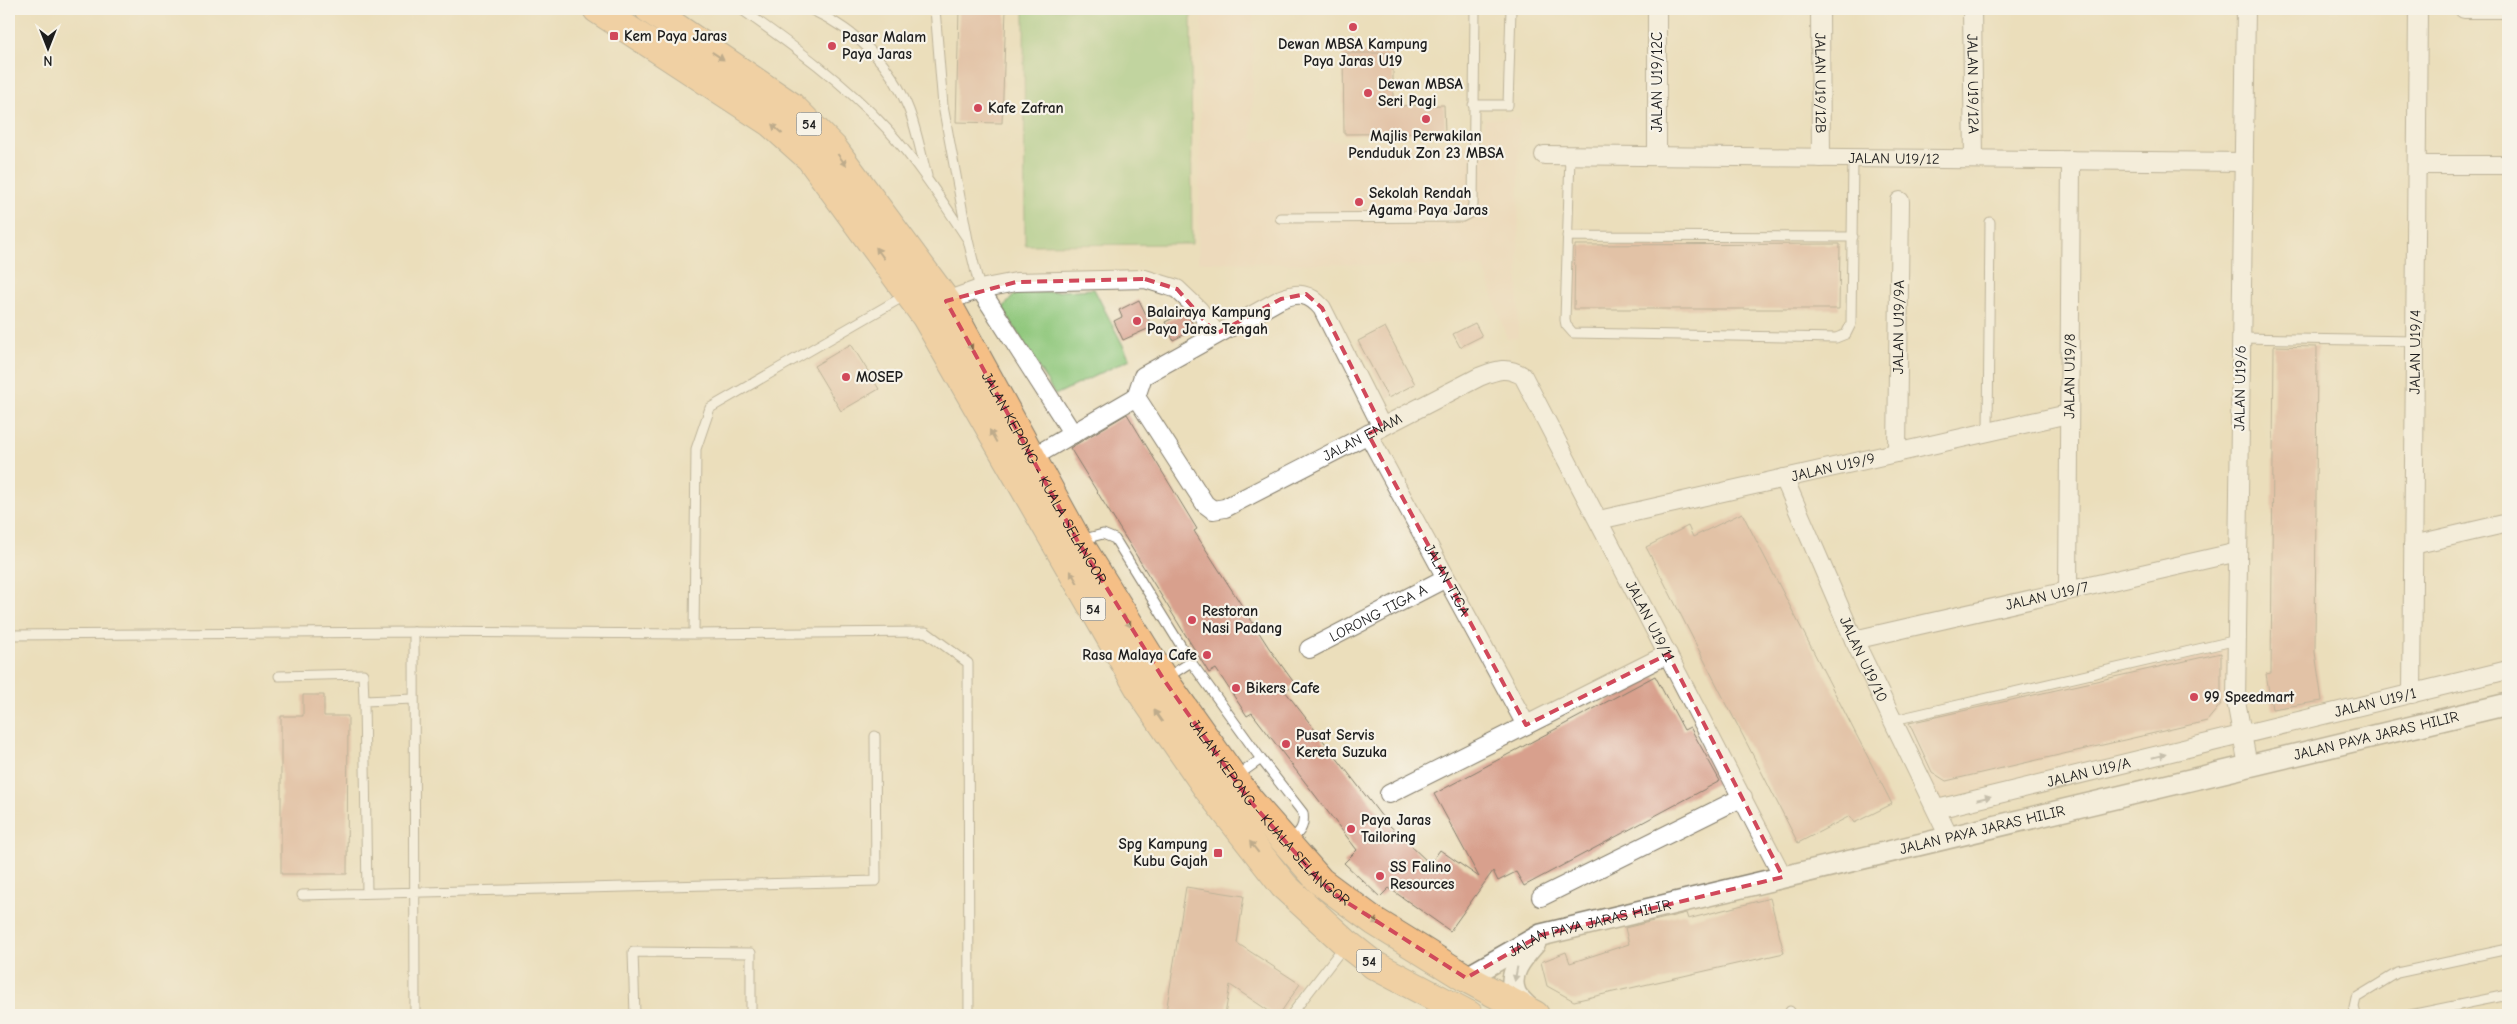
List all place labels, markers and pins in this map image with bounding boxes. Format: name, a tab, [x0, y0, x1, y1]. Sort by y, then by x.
marker: Dewan MBSA Kampung Paya Jaras U19	[1347, 21, 1359, 33]
place label: Kem Paya Jaras	[624, 27, 727, 45]
place label: Pasar Malam Paya Jaras	[842, 28, 926, 63]
marker: Kem Paya Jaras	[608, 30, 620, 42]
place label: Dewan MBSA Kampung Paya Jaras U19	[1278, 35, 1428, 70]
marker: Pasar Malam Paya Jaras	[826, 40, 838, 52]
place label: Dewan MBSA Seri Pagi	[1378, 75, 1464, 110]
marker: Dewan MBSA Seri Pagi	[1362, 87, 1374, 99]
place label: Kafe Zafran	[988, 99, 1064, 117]
marker: Kafe Zafran	[972, 102, 984, 114]
marker: Majlis Perwakilan Penduduk Zon 23 MBSA	[1420, 113, 1432, 125]
place label: Majlis Perwakilan Penduduk Zon 23 MBSA	[1348, 127, 1504, 162]
place label: Sekolah Rendah Agama Paya Jaras	[1369, 184, 1488, 219]
marker: Sekolah Rendah Agama Paya Jaras	[1353, 196, 1365, 208]
place label: Balairaya Kampung Paya Jaras Tengah	[1147, 303, 1271, 338]
marker: Balairaya Kampung Paya Jaras Tengah	[1131, 315, 1143, 327]
place label: MOSEP	[856, 368, 903, 386]
marker: MOSEP	[840, 371, 852, 383]
place label: Restoran Nasi Padang	[1202, 602, 1283, 637]
marker: Restoran Nasi Padang	[1186, 614, 1198, 626]
place label: Rasa Malaya Cafe	[1082, 646, 1197, 664]
marker: Rasa Malaya Cafe	[1201, 649, 1213, 661]
place label: Bikers Cafe	[1246, 679, 1320, 697]
marker: Bikers Cafe	[1230, 682, 1242, 694]
place label: 99 Speedmart	[2204, 688, 2295, 706]
marker: 99 Speedmart	[2188, 691, 2200, 703]
place label: Pusat Servis Kereta Suzuka	[1296, 726, 1387, 761]
marker: Pusat Servis Kereta Suzuka	[1280, 738, 1292, 750]
place label: Paya Jaras Tailoring	[1361, 811, 1431, 846]
marker: Paya Jaras Tailoring	[1345, 823, 1357, 835]
place label: Spg Kampung Kubu Gajah	[1118, 835, 1208, 870]
marker: Spg Kampung Kubu Gajah	[1212, 847, 1224, 859]
place label: SS Falino Resources	[1390, 858, 1454, 893]
marker: SS Falino Resources	[1374, 870, 1386, 882]

